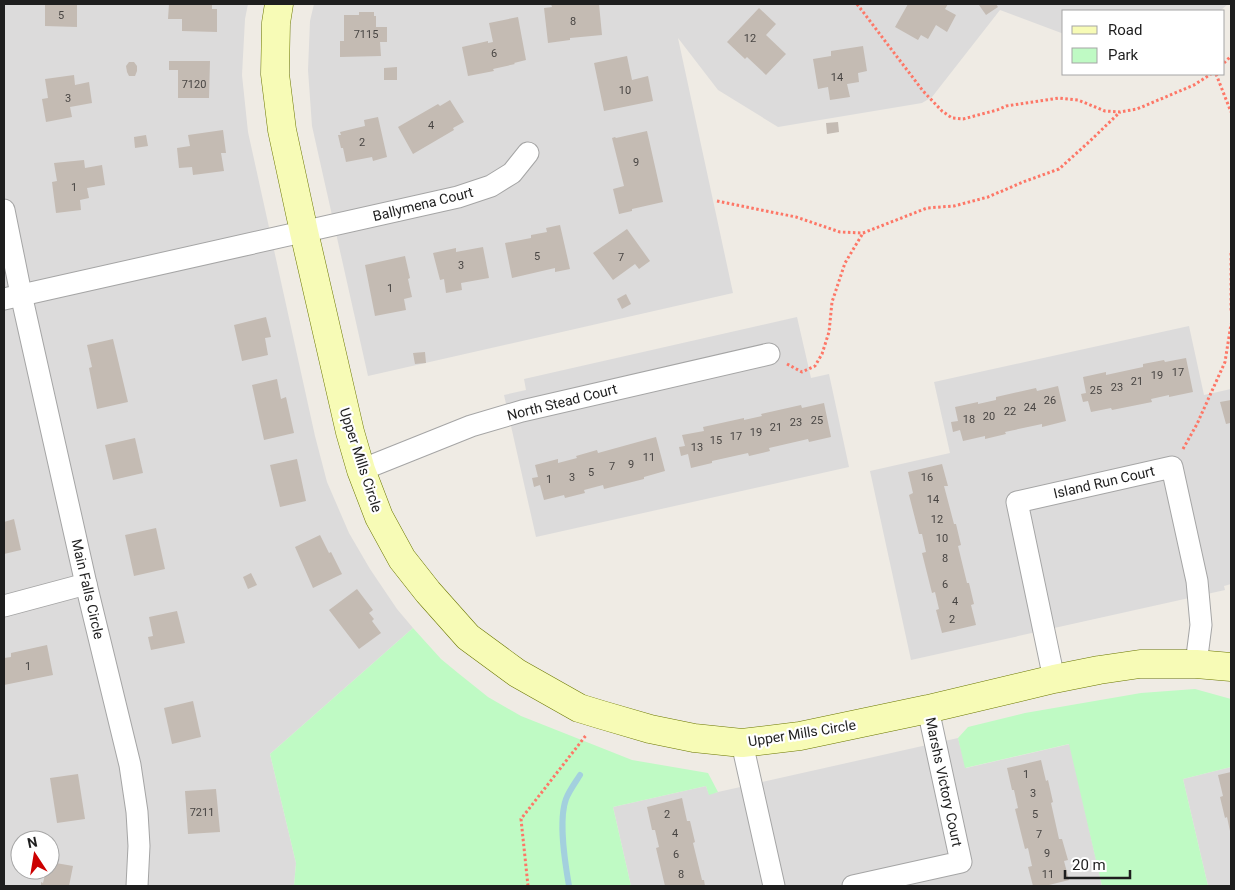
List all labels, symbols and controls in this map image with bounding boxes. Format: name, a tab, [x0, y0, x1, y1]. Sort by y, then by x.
house number: 5	[58, 9, 64, 22]
legend	[1062, 10, 1225, 75]
house number: 8	[570, 15, 576, 28]
text: Road	[1108, 21, 1142, 39]
house number: 7115	[354, 28, 378, 41]
house number: 12	[744, 32, 756, 45]
text: Park	[1108, 46, 1139, 64]
house number: 6	[491, 47, 497, 60]
house number: 14	[831, 71, 843, 84]
house number: 7120	[182, 78, 206, 91]
house number: 10	[619, 84, 631, 97]
house number: 3	[65, 92, 71, 105]
house number: 4	[428, 119, 434, 132]
house number: 2	[359, 136, 365, 149]
house number: 9	[633, 156, 639, 169]
house number: 1	[71, 181, 77, 194]
street label: Ballymena Court	[371, 184, 475, 224]
house number: 5	[534, 250, 540, 263]
house number: 7	[618, 251, 624, 264]
house number: 3	[458, 259, 464, 272]
house number: 1	[387, 282, 393, 295]
house number: 17	[1172, 366, 1184, 379]
house number: 19	[1151, 369, 1163, 382]
house number: 21	[1131, 375, 1143, 388]
street label: North Stead Court	[505, 381, 619, 423]
house number: 23	[1111, 381, 1123, 394]
house number: 25	[1090, 384, 1102, 397]
house number: 26	[1044, 394, 1056, 407]
house number: 24	[1024, 401, 1036, 414]
house number: 22	[1004, 405, 1016, 418]
street label: Upper Mills Circle	[337, 406, 385, 514]
house number: 20	[983, 410, 995, 423]
house number: 18	[963, 413, 975, 426]
house number: 25	[811, 414, 823, 427]
house number: 23	[790, 416, 802, 429]
house number: 21	[770, 421, 782, 434]
house number: 19	[750, 426, 762, 439]
house number: 17	[730, 430, 742, 443]
house number: 15	[710, 434, 722, 447]
house number: 13	[691, 441, 703, 454]
house number: 11	[643, 451, 655, 464]
house number: 9	[628, 458, 634, 471]
house number: 7	[609, 460, 615, 473]
street label: Island Run Court	[1052, 463, 1156, 501]
house number: 5	[588, 466, 594, 479]
house number: 3	[569, 471, 575, 484]
house number: 16	[921, 471, 933, 484]
house number: 1	[546, 473, 552, 486]
house number: 14	[927, 493, 939, 506]
house number: 12	[931, 513, 943, 526]
house number: 10	[936, 532, 948, 545]
street label: Main Falls Circle	[69, 537, 107, 641]
house number: 8	[942, 552, 948, 565]
house number: 6	[942, 578, 948, 591]
house number: 4	[952, 595, 958, 608]
house number: 2	[949, 613, 955, 626]
house number: 1	[25, 660, 31, 673]
street label: Marshs Victory Court	[922, 716, 966, 848]
street label: Upper Mills Circle	[747, 717, 857, 749]
house number: 1	[1023, 768, 1029, 781]
house number: 3	[1030, 787, 1036, 800]
house number: 7211	[190, 806, 214, 819]
house number: 2	[664, 808, 670, 821]
house number: 5	[1032, 808, 1038, 821]
house number: 4	[672, 827, 678, 840]
house number: 7	[1036, 828, 1042, 841]
north arrow	[10, 830, 60, 880]
text: N	[26, 833, 39, 851]
house number: 9	[1044, 847, 1050, 860]
house number: 6	[673, 848, 679, 861]
scale bar	[1065, 848, 1130, 880]
text: 20 m	[1072, 856, 1106, 874]
house number: 8	[678, 868, 684, 881]
house number: 11	[1042, 868, 1054, 881]

